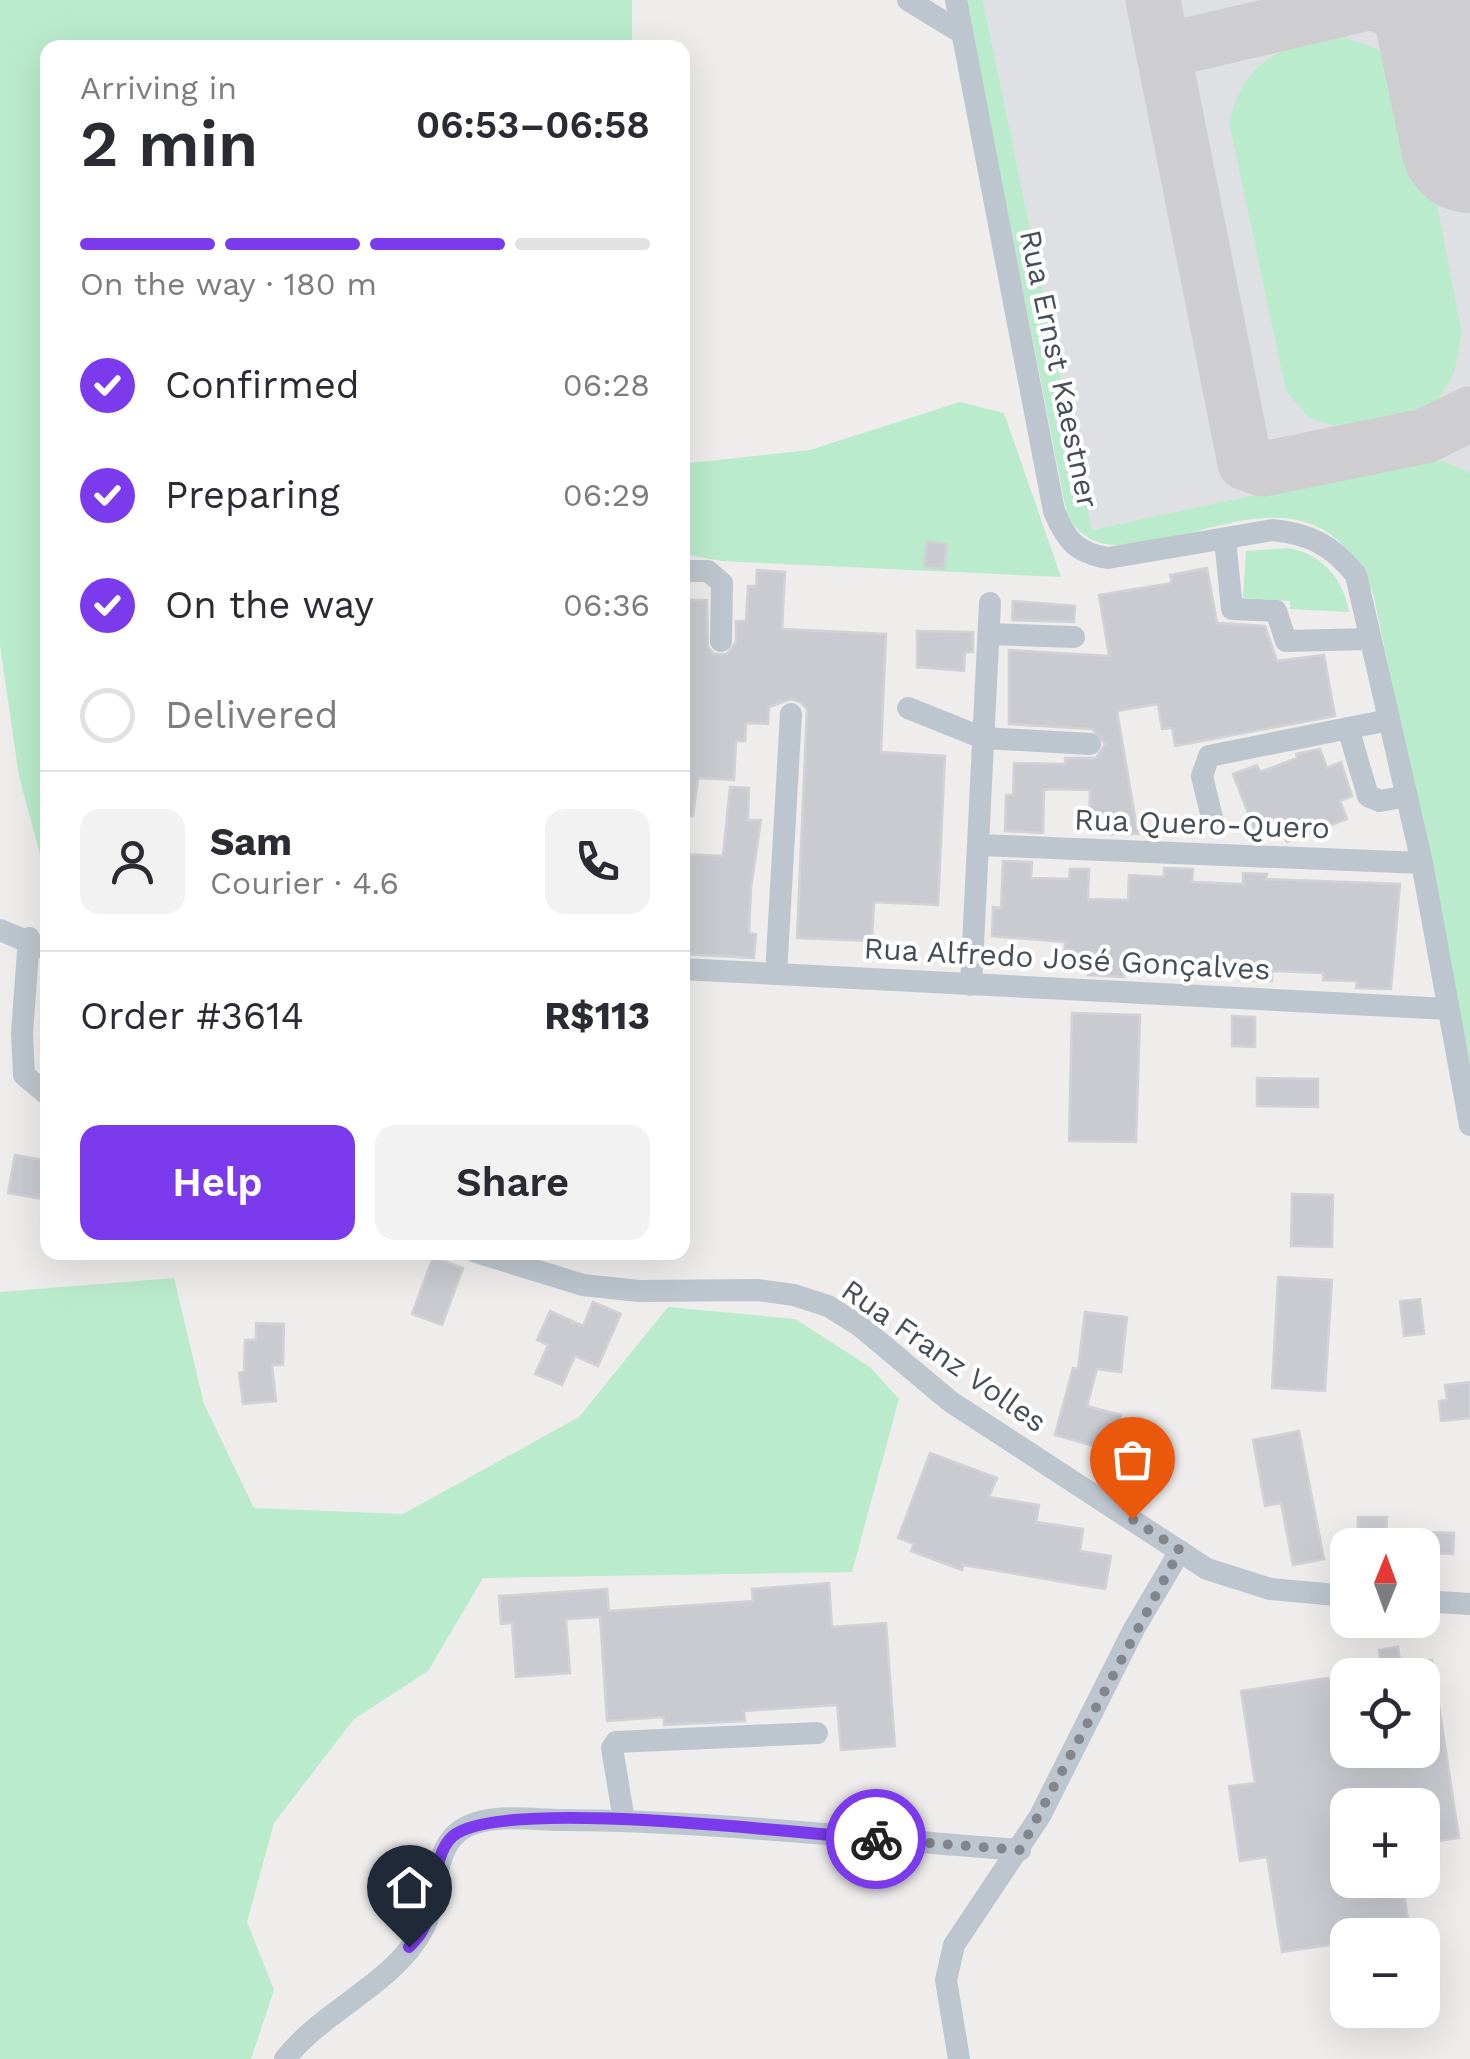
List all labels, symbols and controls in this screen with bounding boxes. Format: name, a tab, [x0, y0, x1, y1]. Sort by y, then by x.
text: Arriving in	[80, 69, 237, 107]
text: 06:53–06:58	[416, 103, 650, 147]
text: 2 min	[80, 106, 258, 182]
street label: Rua Ernst Kaestner	[1013, 227, 1106, 511]
text: On the way · 180 m	[80, 265, 377, 303]
icon: check	[80, 358, 135, 413]
text: Confirmed	[165, 363, 360, 407]
text: 06:28	[563, 366, 650, 404]
icon: check	[80, 468, 135, 523]
text: Preparing	[165, 473, 340, 517]
text: 06:29	[563, 476, 650, 514]
icon: check	[80, 578, 135, 633]
text: On the way	[165, 583, 374, 627]
text: 06:36	[563, 586, 650, 624]
text: Delivered	[165, 693, 338, 737]
street label: Rua Quero-Quero	[1073, 802, 1331, 845]
button: person	[80, 809, 185, 914]
button: phone	[545, 809, 650, 914]
text: Sam	[210, 820, 292, 864]
text: Courier · 4.6	[210, 864, 399, 902]
street label: Rua Alfredo José Gonçalves	[863, 930, 1271, 987]
text: Order #3614	[80, 994, 304, 1038]
text: R$113	[544, 994, 650, 1038]
button: Help	[80, 1125, 355, 1240]
button: Share	[375, 1125, 650, 1240]
street label: Rua Franz Volles	[835, 1272, 1053, 1439]
pin	[1090, 1417, 1175, 1520]
icon: bag	[1105, 1432, 1160, 1487]
north arrow	[1330, 1528, 1440, 1638]
map controls	[1330, 1528, 1440, 2028]
button: locate	[1330, 1658, 1440, 1768]
button: +	[1330, 1788, 1440, 1898]
courier	[826, 1789, 926, 1889]
icon: bike	[849, 1812, 904, 1867]
pin	[367, 1845, 452, 1948]
icon: home	[382, 1860, 437, 1915]
button: −	[1330, 1918, 1440, 2028]

